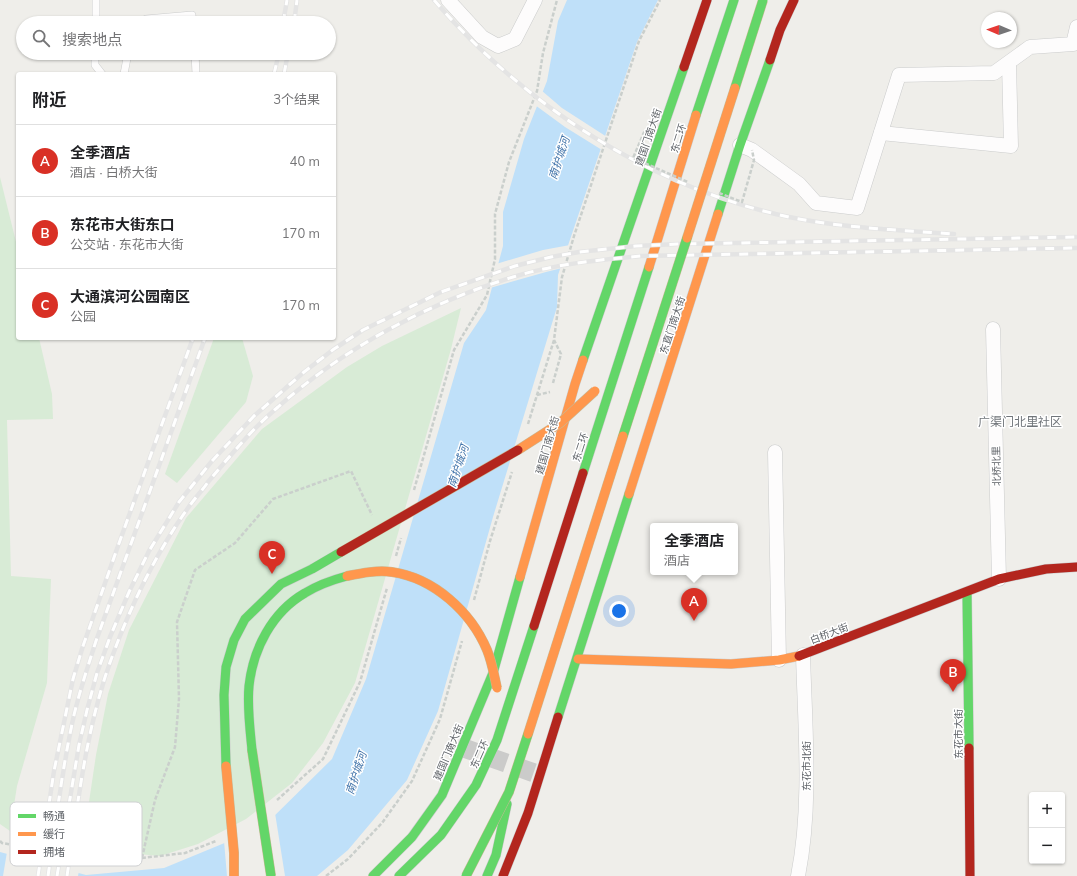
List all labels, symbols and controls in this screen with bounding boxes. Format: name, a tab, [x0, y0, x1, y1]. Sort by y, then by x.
north arrow	[981, 12, 1017, 48]
search box	[16, 16, 336, 60]
icon: search	[30, 27, 52, 49]
text: 搜索地点	[62, 30, 122, 49]
text: 附近	[32, 89, 66, 110]
text: 3个结果	[273, 91, 320, 107]
street label: 建国门南大街	[633, 107, 664, 168]
street label: 东二环	[668, 122, 689, 154]
water label: 南护城河	[546, 133, 573, 181]
text: 全季酒店	[70, 143, 130, 162]
text: A	[40, 153, 50, 169]
text: 40 m	[290, 153, 320, 169]
text: 酒店 · 白桥大街	[70, 164, 158, 180]
text: 东花市大街东口	[70, 215, 175, 234]
text: B	[41, 225, 49, 241]
text: 170 m	[282, 225, 320, 241]
text: 公交站 · 东花市大街	[70, 236, 184, 252]
text: 大通滨河公园南区	[70, 287, 190, 306]
street label: 东直门南大街	[657, 295, 688, 356]
text: C	[41, 297, 49, 313]
text: 170 m	[282, 297, 320, 313]
text: 公园	[70, 308, 96, 324]
district label: 广渠门北里社区	[978, 414, 1062, 429]
street label: 建国门南大街	[533, 415, 562, 476]
street label: 东二环	[570, 431, 591, 463]
water label: 南护城河	[445, 441, 472, 489]
street label: 北桥北里	[990, 446, 1003, 486]
popup	[650, 523, 738, 575]
text: 全季酒店	[664, 531, 724, 550]
pin: C	[259, 541, 285, 574]
text: 酒店	[664, 552, 690, 568]
pin: A	[681, 588, 707, 621]
your location	[609, 601, 629, 621]
street label: 白桥大街	[808, 620, 850, 647]
pin: B	[940, 659, 966, 692]
street label: 东花市大街	[952, 709, 965, 759]
street label: 建国门南大街	[431, 722, 466, 782]
street label: 东二环	[467, 738, 491, 771]
street label: 东花市北街	[800, 741, 813, 791]
water label: 南护城河	[343, 748, 370, 796]
map controls	[1029, 792, 1065, 864]
button: +	[1029, 792, 1065, 828]
legend	[10, 802, 142, 866]
text: 畅通	[43, 809, 65, 823]
text: 缓行	[43, 827, 65, 841]
button: −	[1029, 828, 1065, 864]
text: 拥堵	[43, 845, 65, 859]

